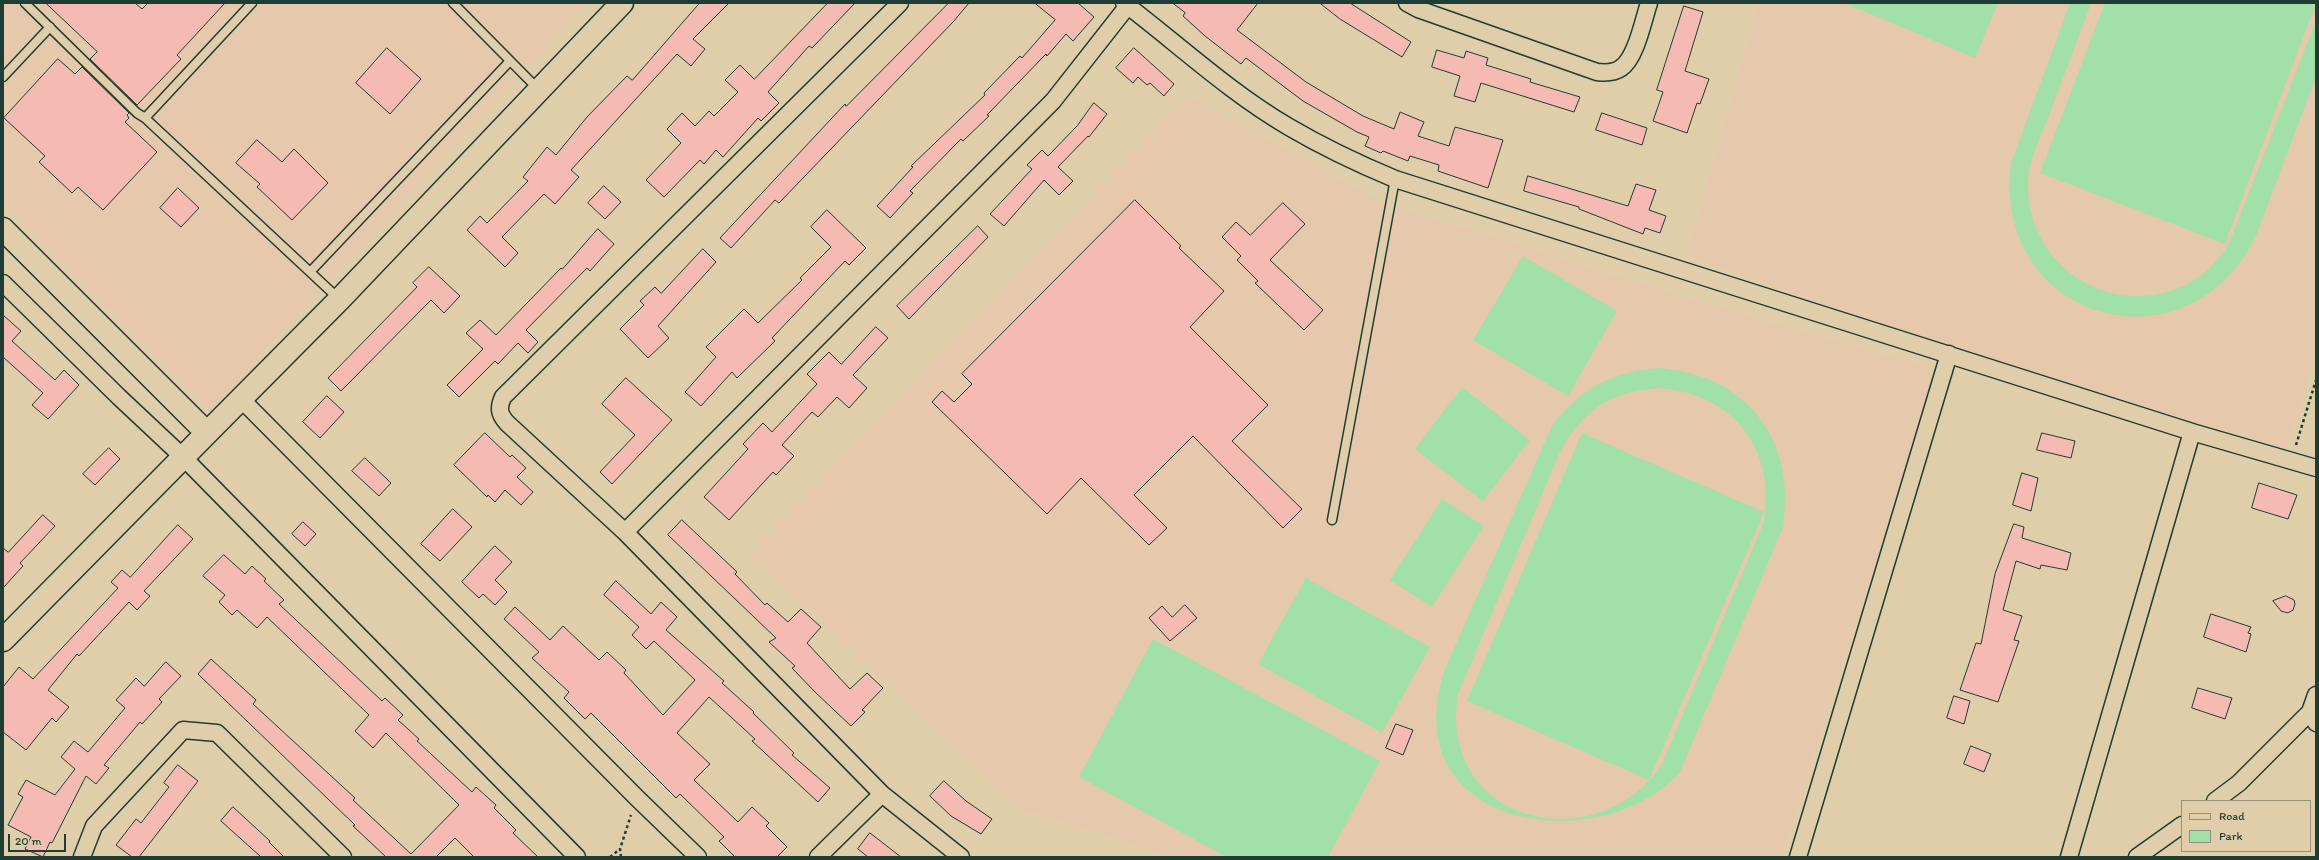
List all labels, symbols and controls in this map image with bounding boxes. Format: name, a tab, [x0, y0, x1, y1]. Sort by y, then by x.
legend	[2181, 800, 2311, 852]
text: Road	[2219, 809, 2245, 823]
scale bar	[10, 826, 68, 852]
text: Park	[2219, 829, 2243, 843]
text: 20 m	[15, 834, 42, 848]

